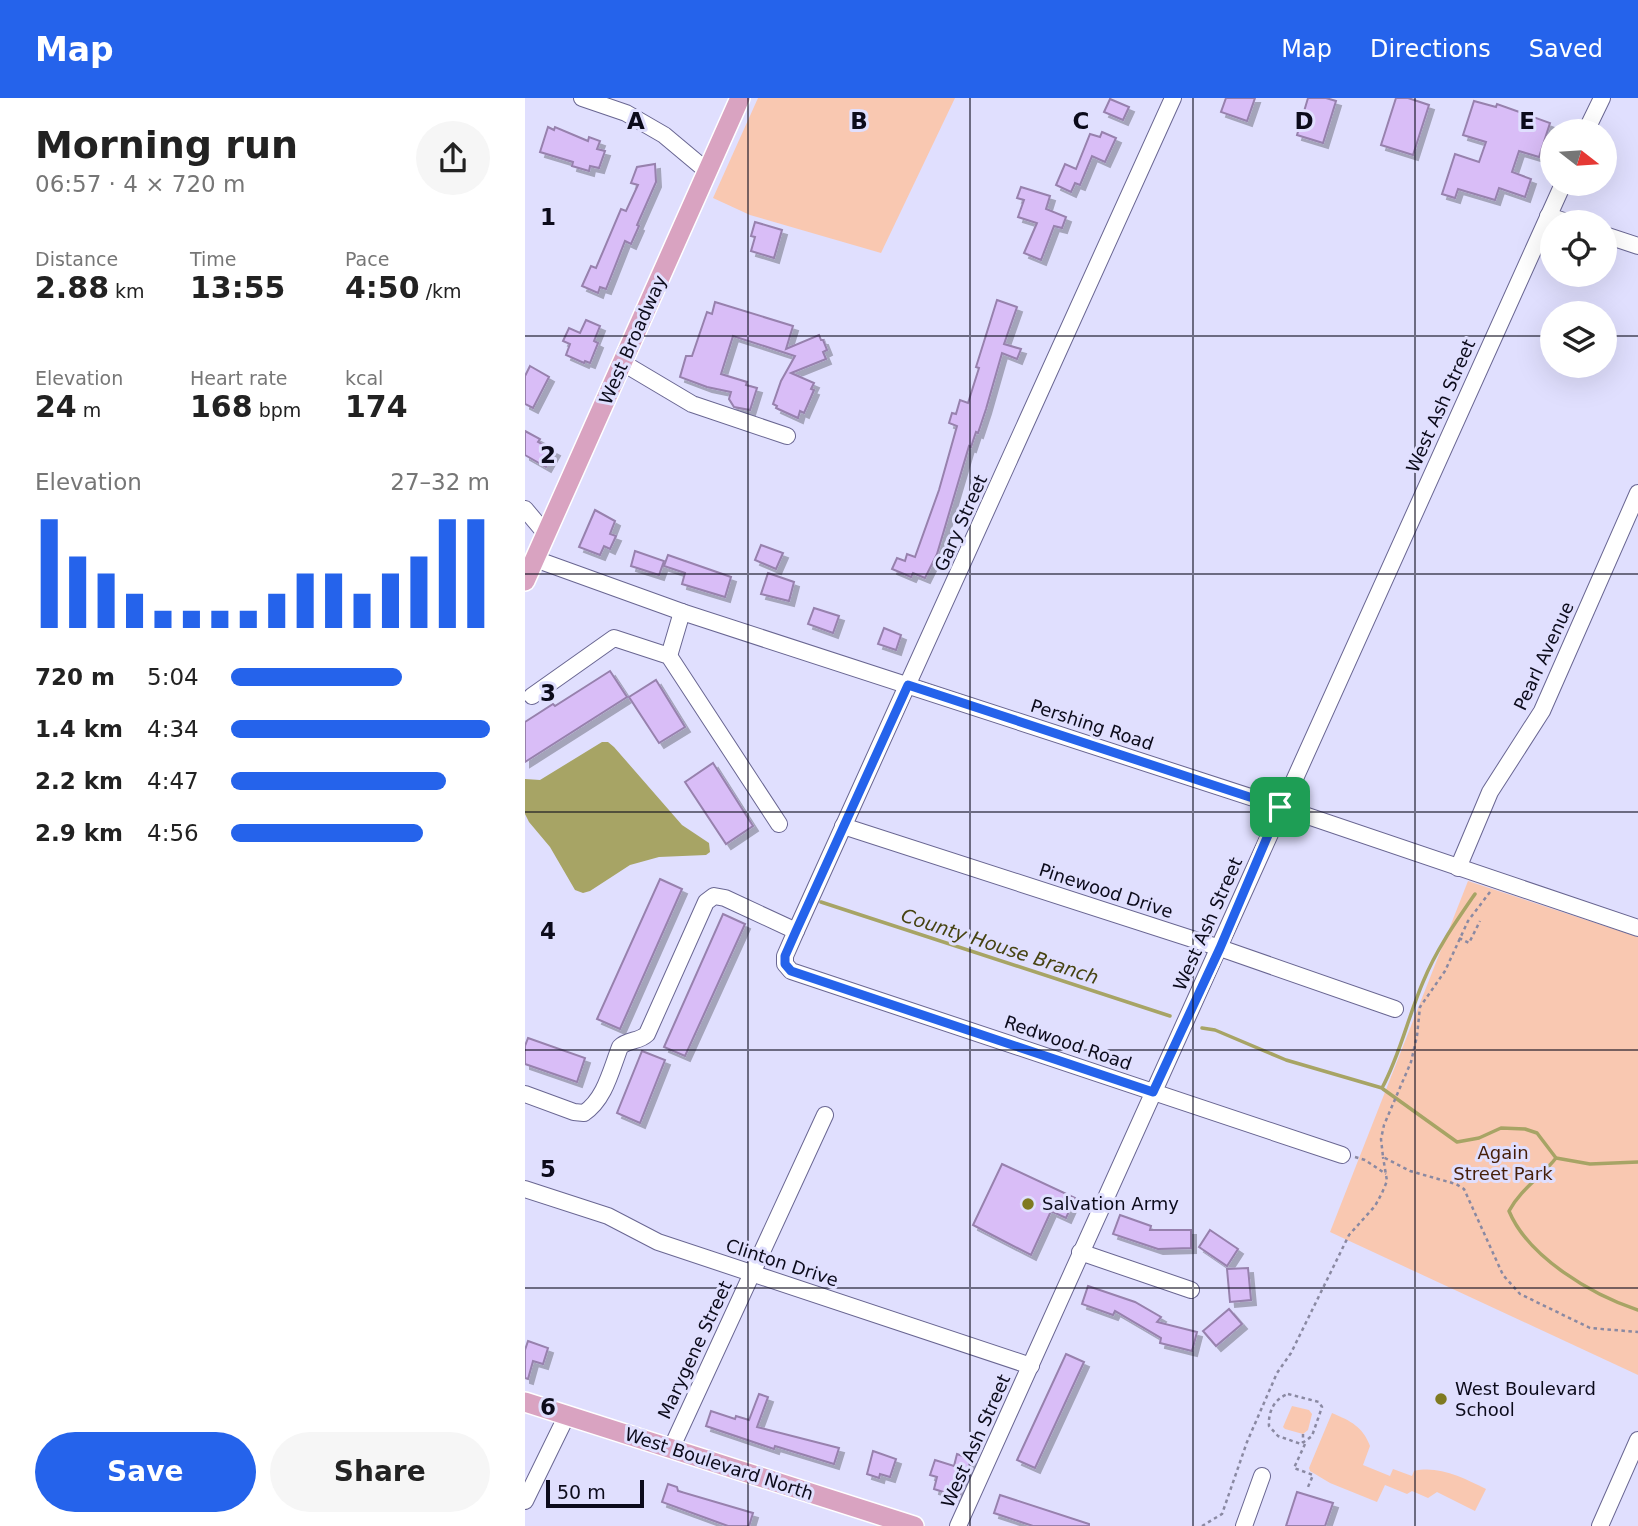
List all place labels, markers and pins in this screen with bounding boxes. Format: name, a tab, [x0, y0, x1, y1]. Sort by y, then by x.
pin	[1250, 777, 1310, 837]
place label: Salvation Army	[1042, 1193, 1179, 1214]
marker: Salvation Army	[1020, 1196, 1036, 1212]
place label: West Boulevard School	[1455, 1378, 1596, 1420]
marker: West Boulevard School	[1433, 1391, 1449, 1407]

